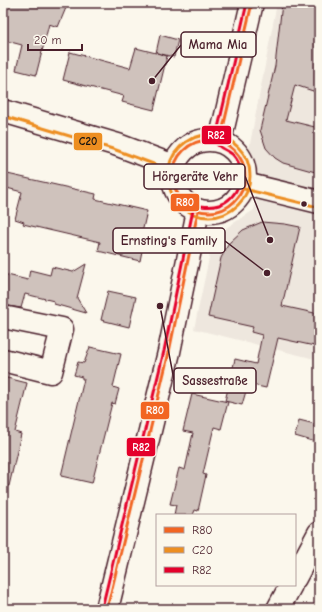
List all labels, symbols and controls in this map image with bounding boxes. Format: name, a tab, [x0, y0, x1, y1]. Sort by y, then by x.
scale bar	[28, 26, 82, 52]
callout: Mama Mia	[181, 32, 256, 57]
text: 20 m	[34, 33, 62, 47]
text: Mama Mia	[189, 37, 247, 52]
line badge: R82	[201, 125, 232, 145]
text: R82	[207, 129, 225, 142]
line badge: C20	[73, 132, 103, 151]
text: C20	[79, 135, 97, 148]
callout: Hörgeräte Vehr	[144, 164, 245, 189]
text: Hörgeräte Vehr	[152, 169, 238, 184]
line badge: R80	[170, 193, 200, 212]
text: R80	[176, 196, 194, 209]
unlabelled marker	[299, 199, 309, 209]
callout: Ernsting's Family	[113, 228, 225, 253]
text: Ernsting's Family	[121, 233, 217, 248]
callout: Sassestraße	[174, 368, 256, 393]
text: Sassestraße	[182, 373, 248, 388]
line badge: R80	[140, 401, 170, 420]
text: R80	[146, 404, 164, 417]
line badge: R82	[126, 437, 156, 457]
text: R82	[132, 441, 150, 454]
legend	[156, 514, 296, 586]
text: R80	[192, 523, 213, 537]
text: C20	[192, 543, 213, 557]
text: R82	[192, 563, 212, 577]

